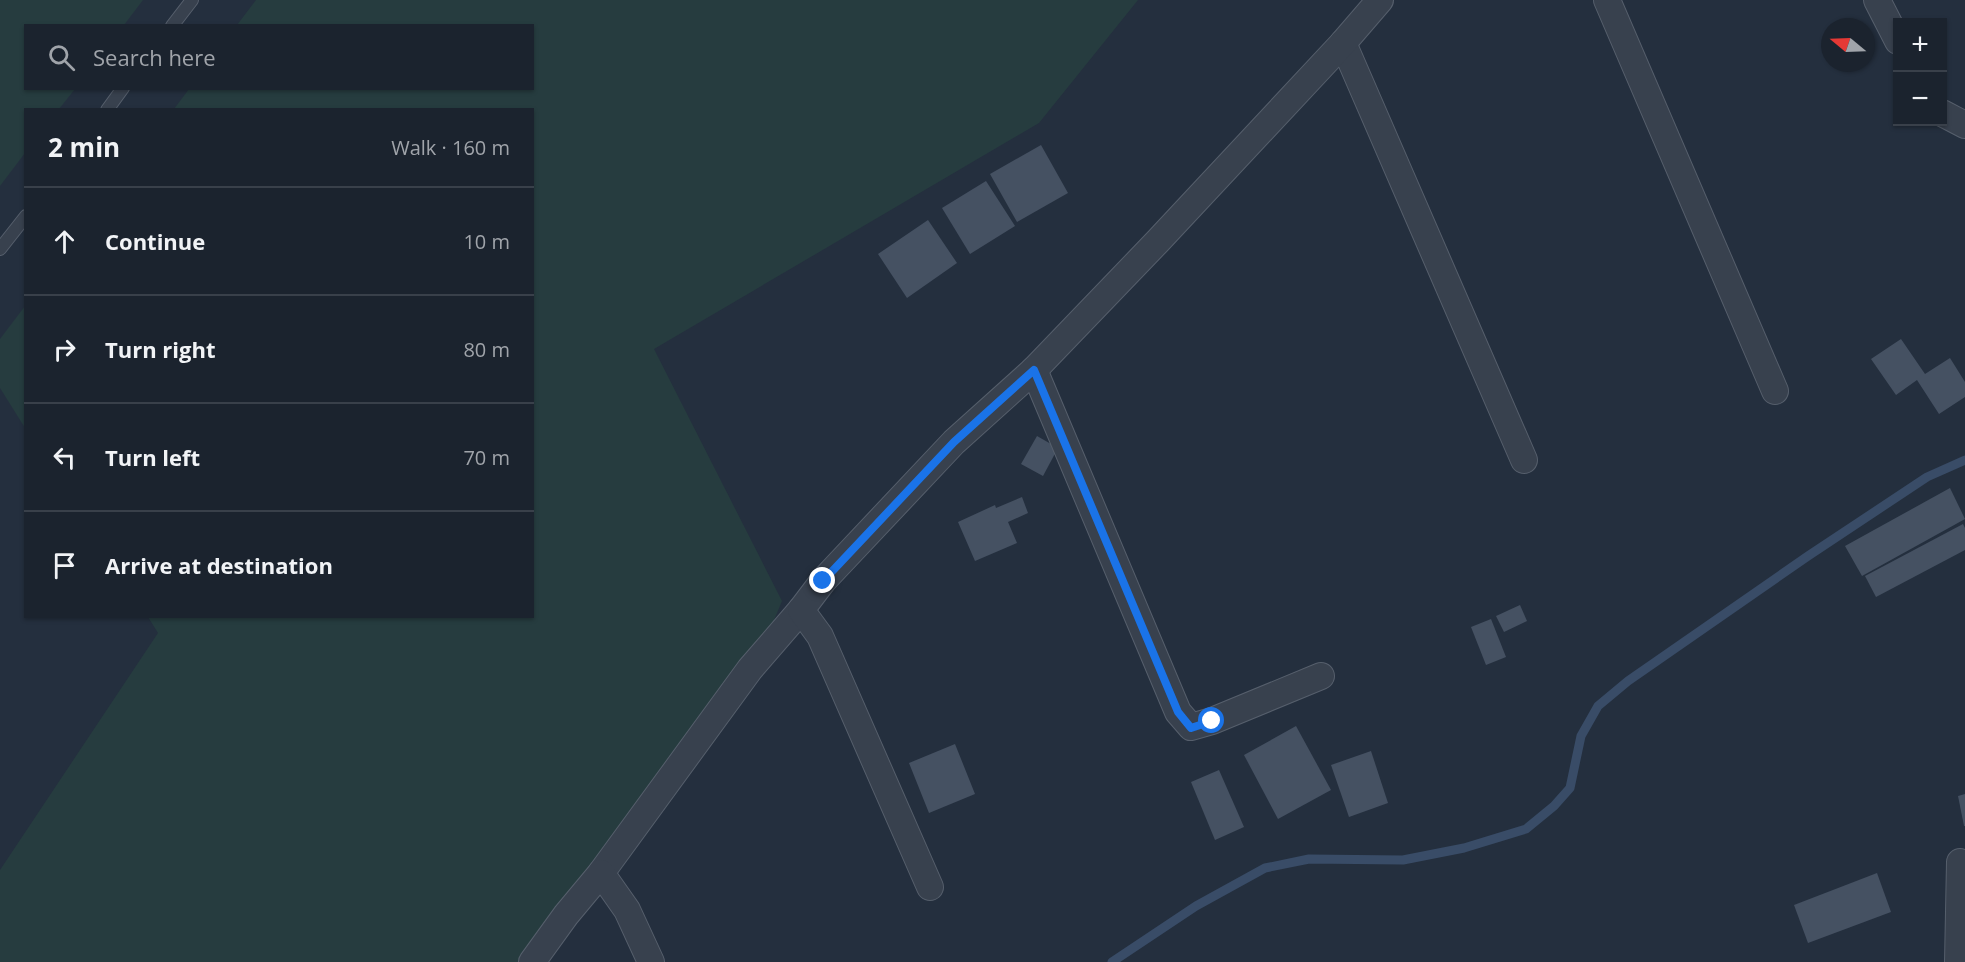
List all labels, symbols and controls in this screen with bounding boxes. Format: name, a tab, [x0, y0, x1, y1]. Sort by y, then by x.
north arrow	[1821, 18, 1875, 72]
map controls	[1893, 18, 1947, 126]
button: +	[1893, 18, 1947, 72]
search box	[24, 24, 534, 90]
icon: search	[45, 41, 78, 74]
text: Search here	[93, 42, 216, 72]
button: −	[1893, 72, 1947, 126]
text: 2 min	[48, 129, 120, 165]
text: Walk · 160 m	[391, 134, 510, 161]
icon: ahead	[48, 225, 81, 258]
text: Continue	[105, 226, 205, 256]
text: 10 m	[463, 228, 510, 255]
icon: right	[48, 333, 81, 366]
text: Turn right	[105, 334, 216, 364]
text: 80 m	[463, 336, 510, 363]
icon: left	[48, 441, 81, 474]
text: Turn left	[105, 442, 200, 472]
text: 70 m	[463, 444, 510, 471]
icon: arrive	[48, 549, 81, 582]
text: Arrive at destination	[105, 550, 333, 580]
route end	[809, 567, 835, 593]
route start	[1198, 707, 1224, 733]

